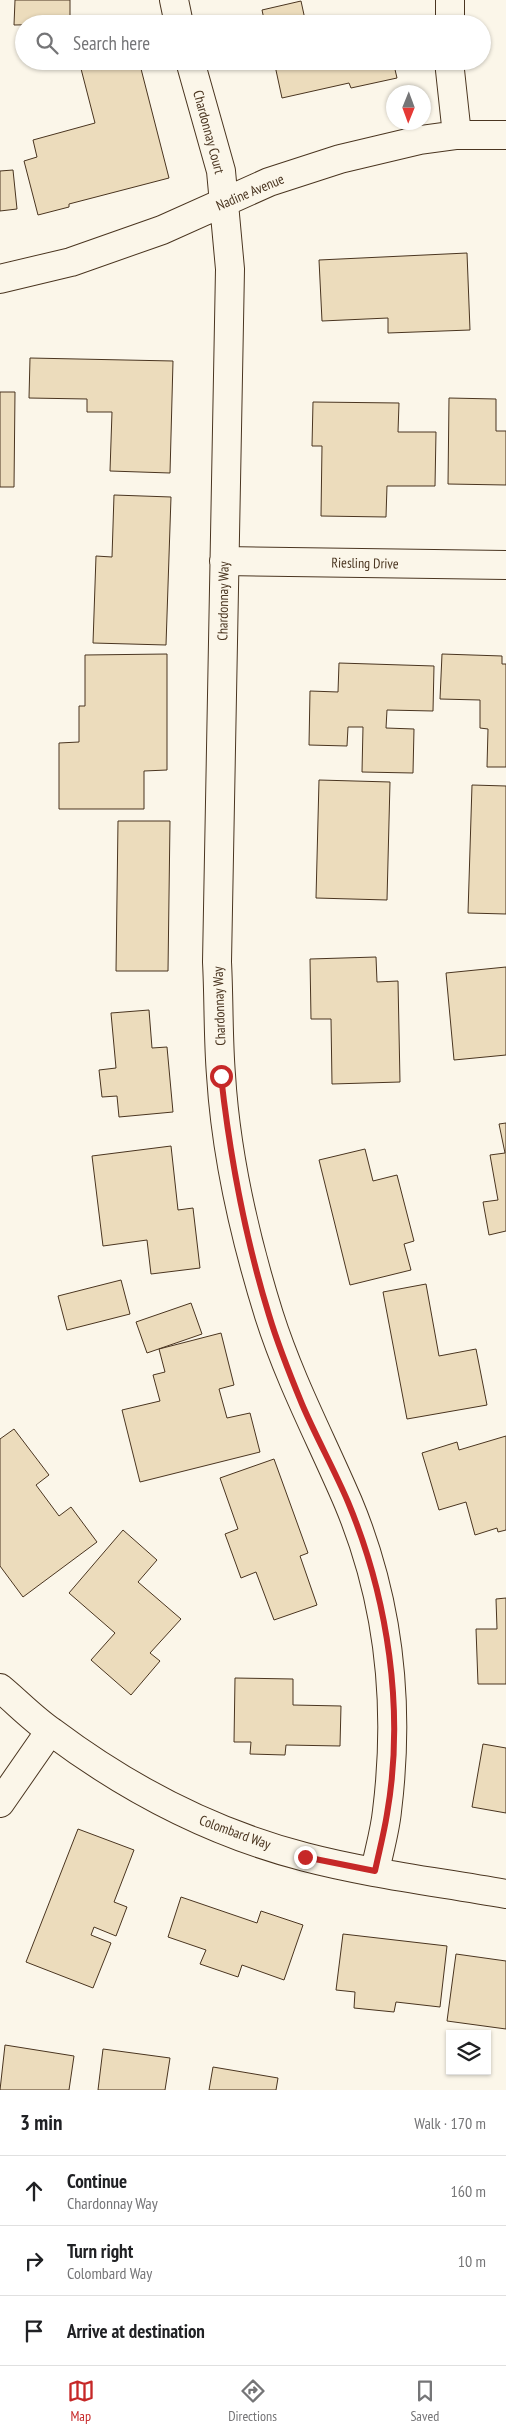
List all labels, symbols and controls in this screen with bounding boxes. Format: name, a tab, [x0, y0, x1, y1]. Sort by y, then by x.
search box	[15, 15, 491, 70]
icon: search	[33, 29, 61, 57]
text: Search here	[73, 31, 150, 55]
north arrow	[386, 85, 431, 130]
street label: Chardonnay Court	[189, 88, 229, 176]
street label: Nadine Avenue	[213, 170, 287, 214]
street label: Riesling Drive	[331, 553, 399, 573]
street label: Chardonnay Way	[213, 560, 233, 641]
street label: Chardonnay Way	[209, 965, 229, 1046]
route start	[210, 1065, 233, 1088]
street label: Colombard Way	[197, 1811, 274, 1853]
route end	[294, 1846, 317, 1869]
map controls	[446, 2030, 491, 2075]
button: layers	[446, 2030, 491, 2075]
text: 3 min	[20, 2109, 62, 2136]
text: Walk · 170 m	[414, 2113, 486, 2133]
text: Continue	[67, 2169, 127, 2193]
icon: ahead	[20, 2177, 48, 2205]
text: 160 m	[451, 2181, 486, 2201]
text: Chardonnay Way	[67, 2193, 158, 2213]
text: Turn right	[67, 2239, 133, 2263]
icon: right	[20, 2247, 48, 2275]
text: 10 m	[458, 2251, 486, 2271]
text: Colombard Way	[67, 2263, 152, 2283]
icon: arrive	[20, 2317, 48, 2345]
text: Arrive at destination	[67, 2319, 205, 2343]
tab: Map	[67, 2377, 95, 2425]
tab: Directions	[228, 2377, 277, 2425]
tab: Saved	[410, 2377, 439, 2425]

